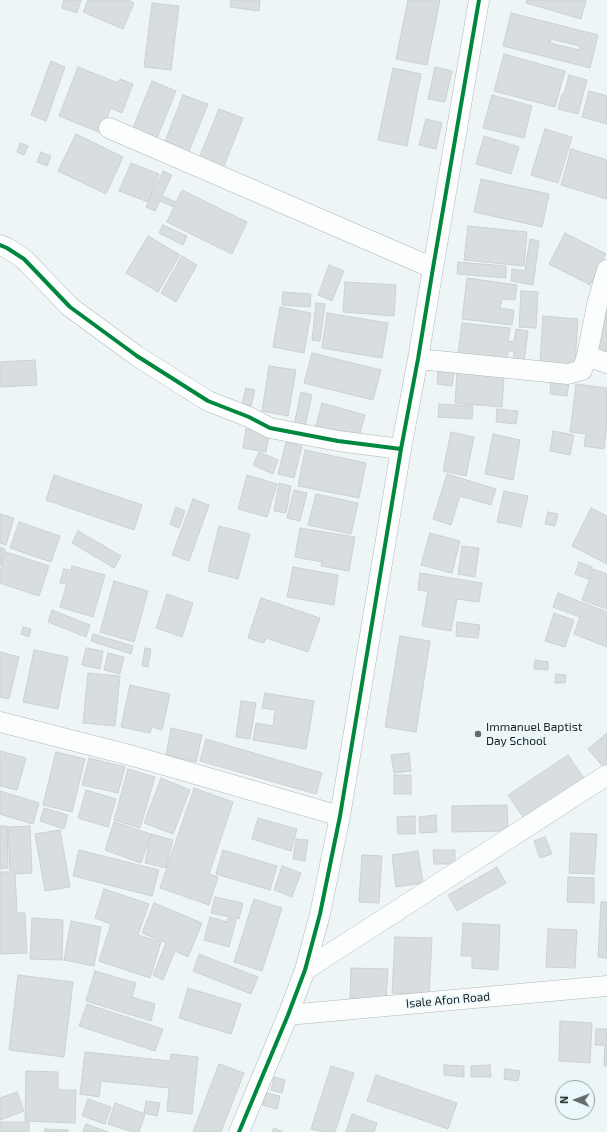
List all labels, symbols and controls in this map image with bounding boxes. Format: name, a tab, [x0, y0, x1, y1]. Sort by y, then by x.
place label: Immanuel Baptist Day School	[486, 720, 582, 748]
marker: Immanuel Baptist Day School	[473, 729, 483, 739]
street label: Isale Afon Road	[405, 989, 491, 1011]
north arrow	[555, 1080, 595, 1120]
text: N	[557, 1096, 570, 1104]

